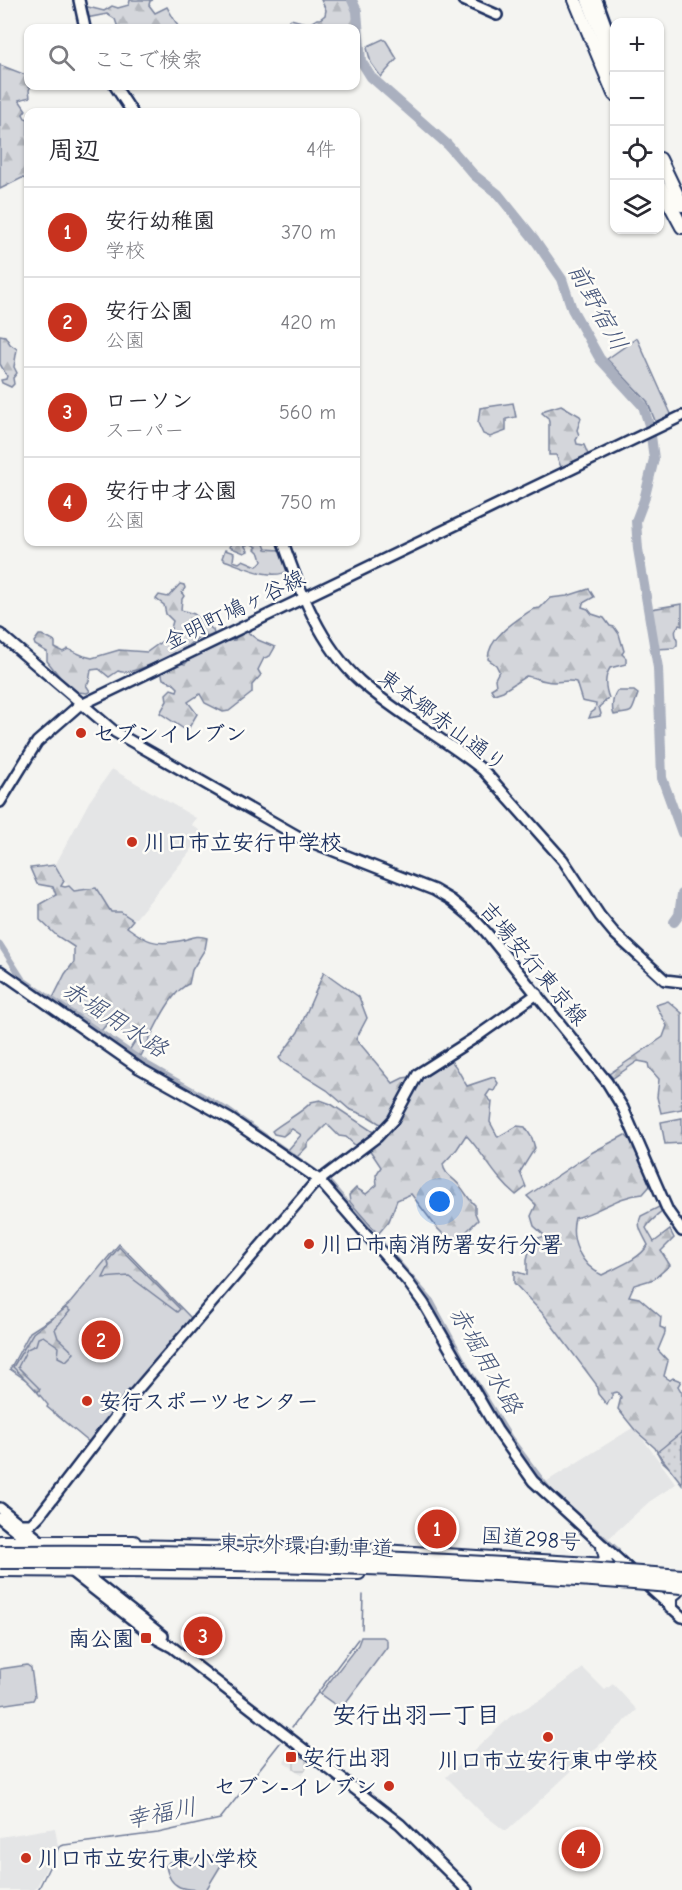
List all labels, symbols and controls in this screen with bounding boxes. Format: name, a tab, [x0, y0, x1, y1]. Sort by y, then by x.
map controls	[610, 18, 664, 234]
button: +	[610, 18, 664, 72]
search box	[24, 24, 360, 90]
icon: search	[45, 41, 78, 74]
text: ここで検索	[93, 47, 203, 73]
button: −	[610, 72, 664, 126]
button: locate	[610, 126, 664, 180]
text: 周辺	[48, 136, 100, 166]
text: 4件	[306, 138, 336, 161]
button: layers	[610, 180, 664, 234]
text: 安行幼稚園	[105, 208, 215, 234]
text: 1	[64, 221, 71, 244]
text: 370 m	[281, 221, 336, 244]
text: 学校	[105, 239, 145, 262]
water label: 前野宿川	[562, 258, 634, 356]
text: 安行公園	[105, 298, 193, 324]
text: 2	[63, 311, 72, 334]
text: 420 m	[280, 311, 336, 334]
text: 公園	[105, 329, 145, 352]
text: ローソン	[105, 388, 193, 414]
text: 3	[63, 401, 72, 424]
text: 560 m	[279, 401, 336, 424]
text: スーパー	[105, 419, 184, 442]
text: 安行中才公園	[105, 478, 237, 504]
text: 4	[63, 491, 72, 514]
text: 750 m	[280, 491, 336, 514]
text: 公園	[105, 509, 145, 532]
street label: 金明町鳩ヶ谷線	[160, 564, 309, 655]
street label: 東本郷赤山通り	[373, 664, 512, 778]
place label: セブンイレブン	[93, 721, 247, 747]
marker: セブンイレブン	[74, 726, 88, 740]
place label: 川口市立安行中学校	[144, 830, 342, 856]
marker: 川口市立安行中学校	[125, 835, 139, 849]
street label: 吉場安行東京線	[474, 896, 593, 1031]
water label: 赤堀用水路	[57, 975, 175, 1065]
your location	[425, 1187, 454, 1216]
place label: 川口市南消防署安行分署	[321, 1232, 563, 1258]
marker: 川口市南消防署安行分署	[302, 1237, 316, 1251]
water label: 赤堀用水路	[444, 1301, 529, 1421]
pin: 2	[82, 1318, 120, 1362]
place label: 安行スポーツセンター	[99, 1389, 319, 1415]
marker: 安行スポーツセンター	[80, 1394, 94, 1408]
pin: 1	[418, 1506, 456, 1552]
street label: 国道298号	[480, 1523, 582, 1555]
street label: 東京外環自動車道	[218, 1530, 394, 1562]
pin: 3	[184, 1614, 222, 1658]
place label: 南公園	[68, 1626, 134, 1652]
marker: 南公園	[139, 1631, 153, 1645]
district label: 安行出羽一丁目	[332, 1701, 500, 1729]
marker: 川口市立安行東中学校	[541, 1730, 555, 1744]
place label: 安行出羽	[303, 1745, 391, 1771]
place label: 川口市立安行東中学校	[438, 1748, 658, 1774]
marker: 安行出羽	[284, 1750, 298, 1764]
place label: セブン-イレブン	[214, 1774, 377, 1800]
marker: セブン-イレブン	[382, 1779, 396, 1793]
water label: 幸福川	[123, 1792, 199, 1834]
pin: 4	[562, 1826, 600, 1872]
place label: 川口市立安行東小学校	[38, 1846, 258, 1872]
marker: 川口市立安行東小学校	[19, 1851, 33, 1865]

